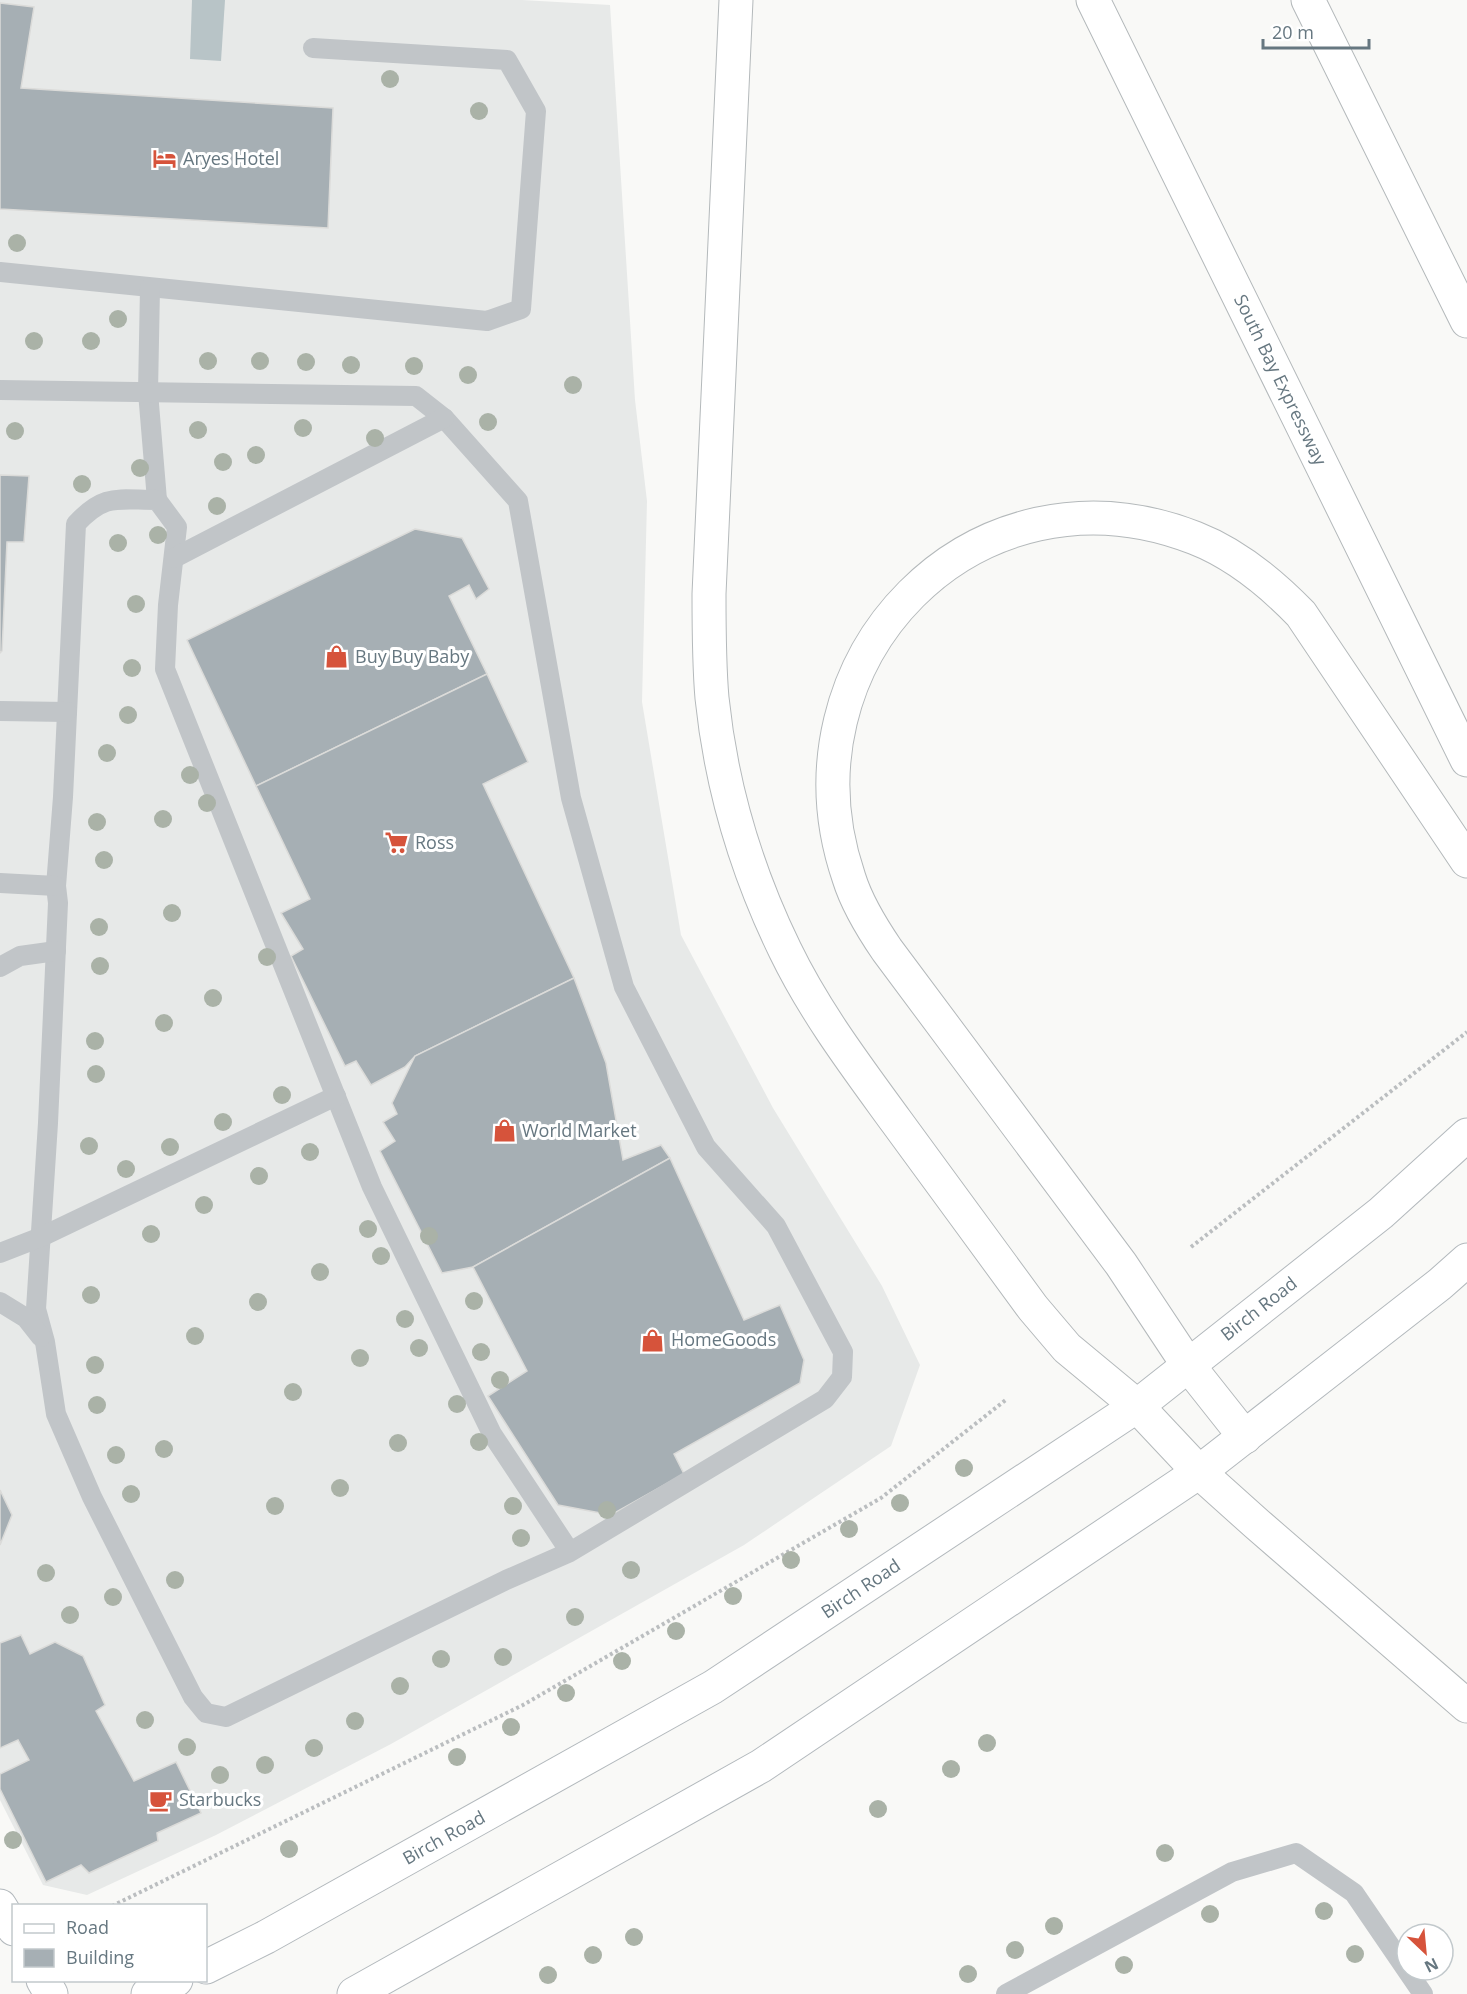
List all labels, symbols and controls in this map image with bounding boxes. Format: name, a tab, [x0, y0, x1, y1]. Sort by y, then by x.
scale bar	[1263, 12, 1370, 50]
text: 20 m	[1272, 20, 1314, 44]
hotel icon: Aryes Hotel	[152, 146, 178, 172]
place label: Aryes Hotel	[183, 146, 279, 170]
street label: South Bay Expressway	[1229, 290, 1333, 470]
shop icon: Buy Buy Baby	[324, 644, 350, 670]
place label: Buy Buy Baby	[355, 644, 470, 668]
supermarket icon: Ross	[384, 830, 410, 856]
place label: Ross	[415, 830, 454, 854]
shop icon: World Market	[491, 1118, 517, 1144]
place label: World Market	[522, 1118, 637, 1142]
street label: Birch Road	[1215, 1271, 1302, 1346]
shop icon: HomeGoods	[640, 1327, 666, 1353]
place label: HomeGoods	[671, 1327, 776, 1351]
street label: Birch Road	[816, 1553, 905, 1624]
cafe icon: Starbucks	[148, 1787, 174, 1813]
place label: Starbucks	[179, 1787, 261, 1811]
street label: Birch Road	[398, 1805, 489, 1870]
legend	[12, 1904, 207, 1982]
text: Road	[66, 1915, 109, 1939]
north arrow	[1395, 1922, 1455, 1982]
text: Building	[66, 1945, 134, 1969]
text: N	[1421, 1953, 1442, 1978]

